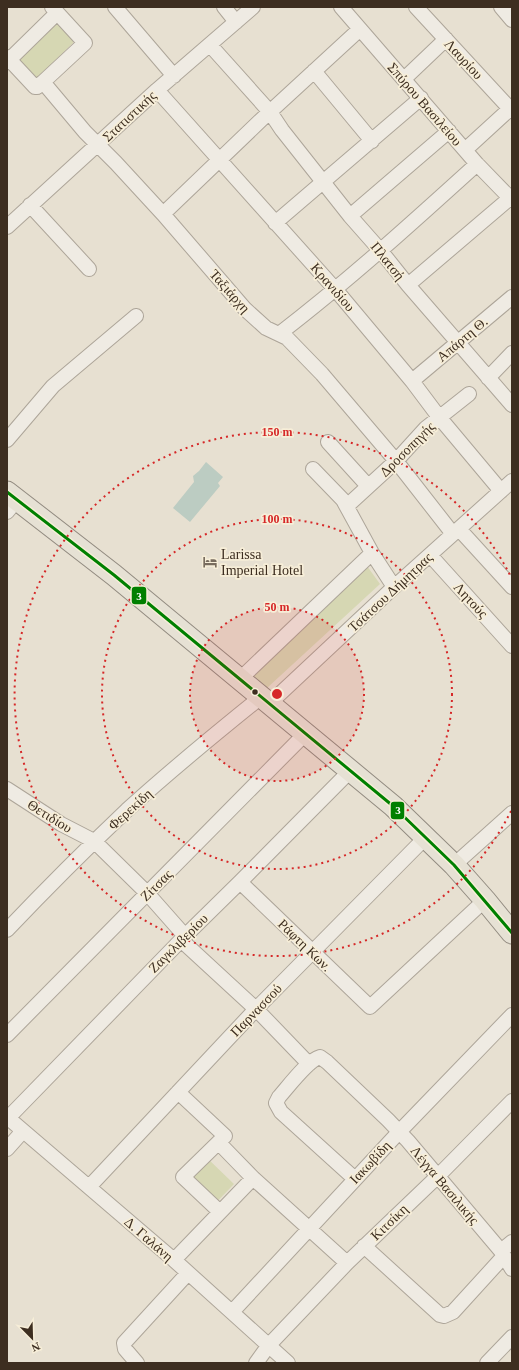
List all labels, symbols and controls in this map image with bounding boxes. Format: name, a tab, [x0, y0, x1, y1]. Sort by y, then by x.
street label: Λαυρίου	[441, 36, 486, 82]
street label: Σπύρου Βασιλείου	[385, 60, 465, 149]
street label: Στατιστικής	[100, 88, 159, 145]
street label: Πλατσή	[368, 239, 408, 283]
street label: Κρανιδίου	[308, 260, 358, 314]
street label: Ταξιάρχη	[206, 267, 253, 316]
street label: Απάρτη Θ.	[434, 314, 491, 365]
street label: Δροσοπηγής	[377, 419, 438, 480]
text: 150 m	[262, 425, 293, 439]
text: 100 m	[262, 512, 293, 526]
place label: Larissa Imperial Hotel	[221, 547, 303, 578]
street label: Τσάτσου Δήμητρας	[345, 549, 436, 635]
hotel icon: Larissa Imperial Hotel	[202, 554, 218, 570]
street label: Λητούς	[451, 580, 491, 621]
line badge: 3	[131, 586, 147, 605]
text: 3	[136, 590, 142, 602]
text: 50 m	[265, 600, 290, 614]
unlabelled marker	[250, 687, 260, 697]
centre of rings	[270, 687, 284, 701]
street label: Φερεκίδη	[105, 786, 155, 833]
street label: Θετιδίου	[25, 797, 75, 836]
line badge: 3	[390, 801, 405, 820]
text: 3	[395, 804, 401, 816]
street label: Ζίτσας	[137, 866, 176, 904]
street label: Ζαγκλιβερίου	[146, 911, 211, 976]
street label: Ράφτη Κων.	[275, 916, 334, 974]
street label: Παρνασσού	[228, 981, 285, 1040]
street label: Ιακωβίδη	[347, 1138, 394, 1187]
street label: Λέγγα Βασιλικής	[408, 1143, 482, 1228]
street label: Κιτσίκη	[368, 1201, 411, 1243]
street label: Δ. Γαλάνη	[121, 1214, 176, 1264]
north arrow	[12, 1318, 52, 1358]
text: N	[30, 1340, 42, 1354]

